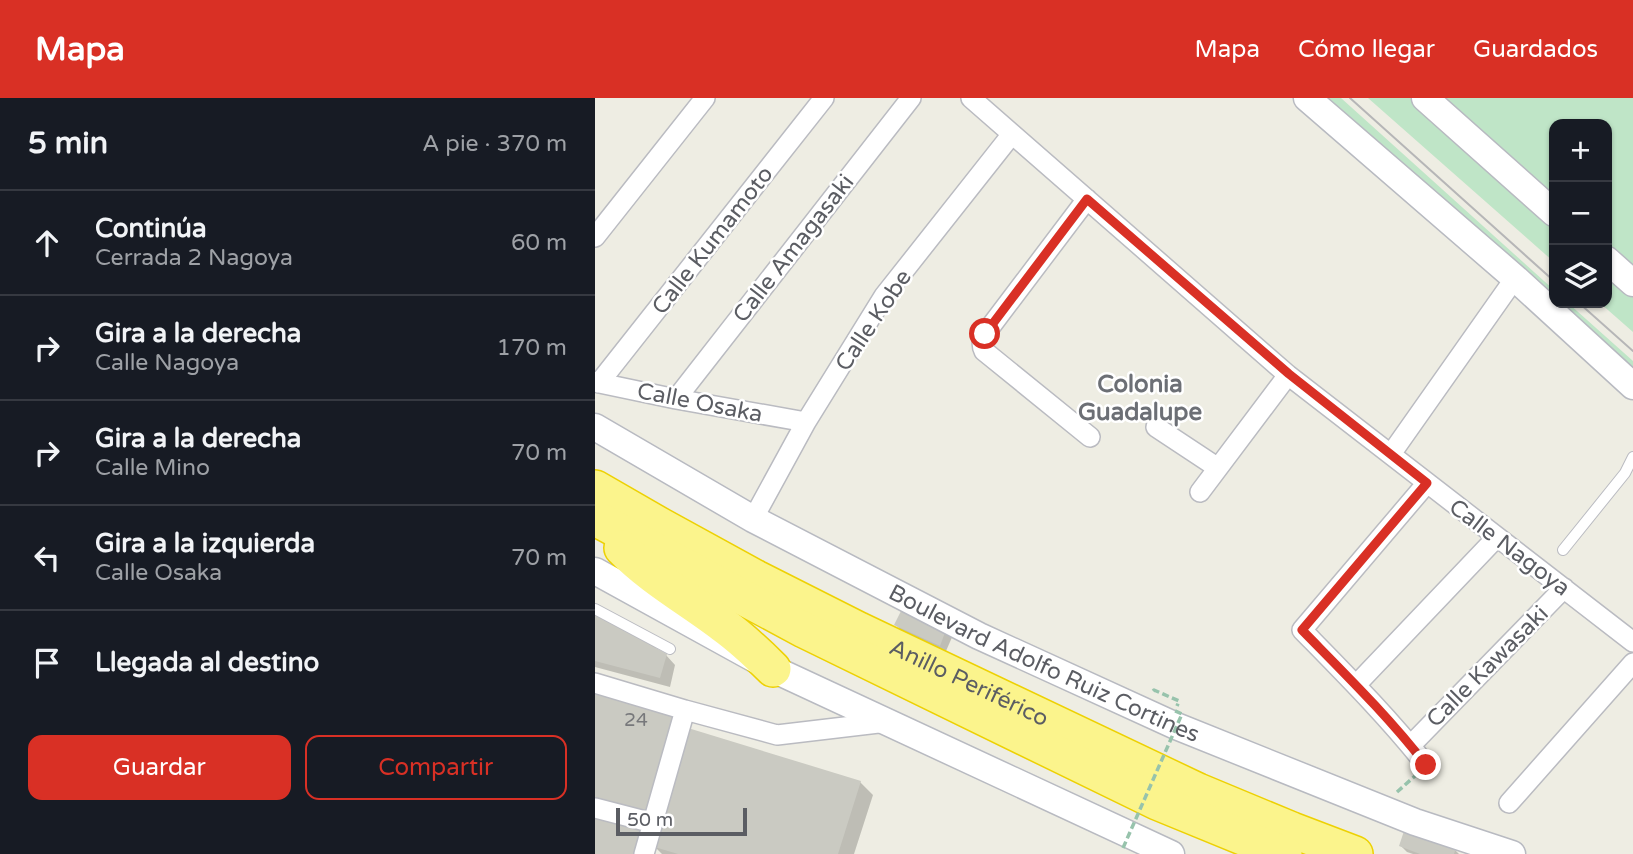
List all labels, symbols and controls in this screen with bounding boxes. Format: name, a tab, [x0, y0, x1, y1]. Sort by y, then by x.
text: Mapa	[35, 30, 125, 69]
text: Mapa	[1195, 35, 1260, 64]
text: Cómo llegar	[1298, 35, 1435, 64]
text: Guardados	[1473, 35, 1598, 64]
map controls	[1549, 119, 1612, 308]
button: +	[1549, 119, 1612, 182]
text: 5 min	[28, 125, 108, 162]
text: A pie · 370 m	[422, 130, 567, 158]
street label: Calle Kumamoto	[646, 161, 779, 320]
street label: Calle Amagasaki	[727, 169, 860, 328]
button: −	[1549, 182, 1612, 245]
text: Continúa	[95, 213, 207, 244]
icon: ahead	[28, 224, 66, 262]
text: 60 m	[511, 229, 567, 257]
text: Cerrada 2 Nagoya	[95, 244, 293, 272]
button: layers	[1549, 245, 1612, 308]
street label: Calle Kobe	[830, 265, 918, 377]
text: Gira a la derecha	[95, 318, 301, 349]
route start	[969, 318, 1000, 349]
icon: right	[28, 329, 66, 367]
text: 170 m	[497, 334, 567, 362]
text: Calle Nagoya	[95, 349, 239, 377]
district label: Colonia Guadalupe	[1078, 370, 1203, 427]
street label: Calle Osaka	[635, 377, 765, 429]
text: Gira a la derecha	[95, 423, 301, 454]
icon: right	[28, 434, 66, 472]
text: 70 m	[511, 439, 567, 467]
text: Calle Mino	[95, 454, 210, 482]
street label: Calle Nagoya	[1443, 493, 1575, 602]
text: Gira a la izquierda	[95, 528, 315, 559]
icon: left	[28, 539, 66, 577]
text: 70 m	[511, 544, 567, 572]
text: Calle Osaka	[95, 559, 222, 587]
street label: Boulevard Adolfo Ruiz Cortines	[884, 579, 1203, 749]
street label: Calle Kawasaki	[1421, 600, 1554, 733]
street label: Anillo Periférico	[885, 634, 1053, 733]
icon: arrive	[28, 644, 66, 682]
text: Llegada al destino	[95, 647, 319, 678]
house number: 24	[624, 709, 648, 731]
button: Guardar	[28, 735, 291, 800]
button: Compartir	[305, 735, 567, 800]
route end	[1410, 749, 1441, 780]
scale bar	[616, 805, 747, 837]
text: 50 m	[627, 809, 673, 831]

